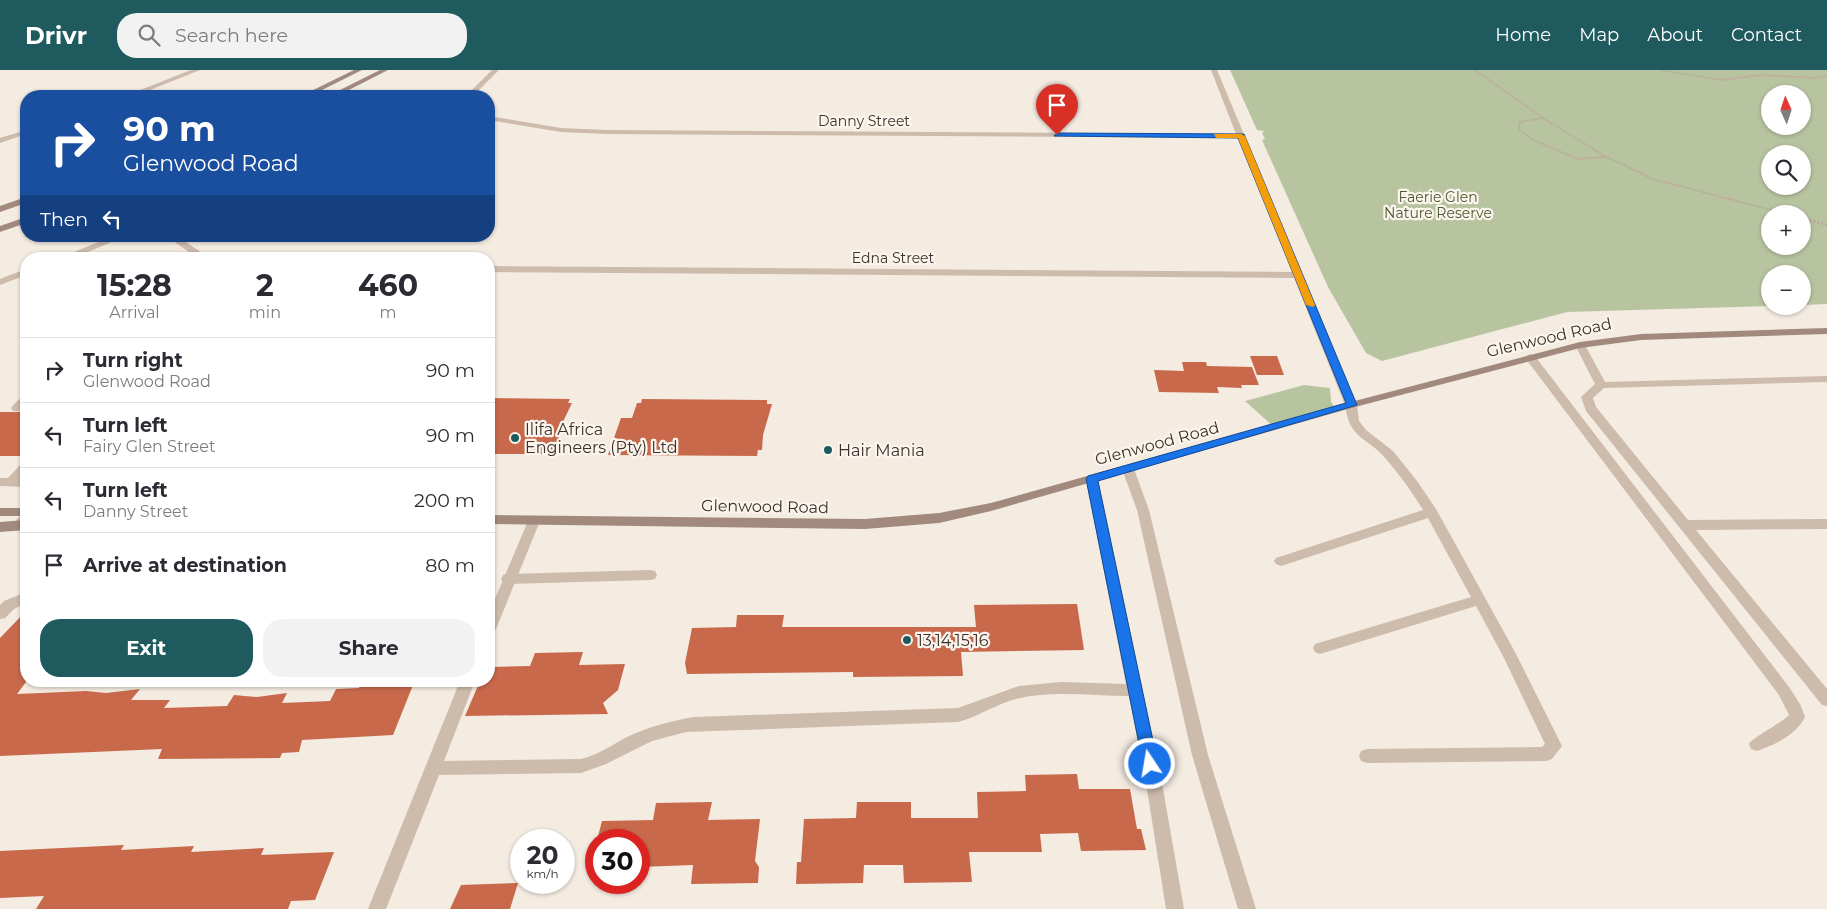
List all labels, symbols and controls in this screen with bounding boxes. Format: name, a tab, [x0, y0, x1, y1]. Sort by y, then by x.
search box	[117, 13, 467, 58]
text: Drivr	[25, 21, 87, 50]
icon: search	[135, 21, 163, 49]
text: Search here	[175, 24, 288, 47]
text: Home	[1495, 24, 1551, 46]
text: Map	[1579, 24, 1619, 46]
text: About	[1647, 24, 1703, 46]
text: Contact	[1731, 24, 1802, 46]
pin	[1036, 84, 1078, 135]
north arrow	[1761, 85, 1811, 135]
map controls	[1761, 85, 1811, 315]
icon: arrive	[1043, 91, 1071, 119]
text: 90 m	[123, 107, 216, 150]
icon: right	[40, 110, 105, 175]
street label: Danny Street	[818, 112, 910, 130]
button: search	[1761, 145, 1811, 195]
text: Glenwood Road	[123, 150, 299, 177]
park label: Faerie Glen Nature Reserve	[1384, 188, 1492, 222]
icon: left	[98, 205, 126, 233]
button: +	[1761, 205, 1811, 255]
text: Then	[40, 208, 88, 231]
street label: Edna Street	[852, 249, 935, 267]
button: −	[1761, 265, 1811, 315]
text: 15:28	[97, 267, 172, 304]
text: 2	[256, 267, 274, 304]
text: 460	[358, 267, 418, 304]
text: Arrival	[109, 303, 160, 322]
text: min	[249, 303, 281, 322]
text: m	[379, 303, 396, 322]
street label: Glenwood Road	[1485, 314, 1613, 361]
text: Turn right	[83, 349, 183, 372]
icon: right	[40, 356, 68, 384]
text: 90 m	[426, 359, 475, 382]
text: Glenwood Road	[83, 372, 211, 391]
text: Turn left	[83, 414, 168, 437]
street label: Glenwood Road	[1093, 418, 1221, 469]
place label: Ilifa Africa Engineers (Pty) Ltd	[525, 420, 678, 457]
icon: left	[40, 421, 68, 449]
text: 90 m	[426, 424, 475, 447]
marker: Ilifa Africa Engineers (Pty) Ltd	[509, 432, 521, 444]
text: Fairy Glen Street	[83, 437, 215, 456]
place label: Hair Mania	[838, 441, 925, 460]
marker: Hair Mania	[822, 444, 834, 456]
text: Turn left	[83, 479, 168, 502]
icon: left	[40, 486, 68, 514]
text: 200 m	[414, 489, 475, 512]
street label: Glenwood Road	[701, 496, 829, 517]
text: Danny Street	[83, 502, 188, 521]
icon: arrive	[40, 551, 68, 579]
text: Arrive at destination	[83, 554, 287, 577]
text: 80 m	[425, 554, 475, 577]
button: Exit	[40, 619, 253, 677]
button: Share	[263, 619, 475, 677]
place label: 13,14,15,16	[917, 631, 989, 650]
marker: 13,14,15,16	[901, 634, 913, 646]
position arrow	[1123, 737, 1175, 789]
speed limit sign: 30	[585, 829, 650, 894]
text: 20	[527, 840, 558, 870]
text: km/h	[526, 866, 559, 881]

